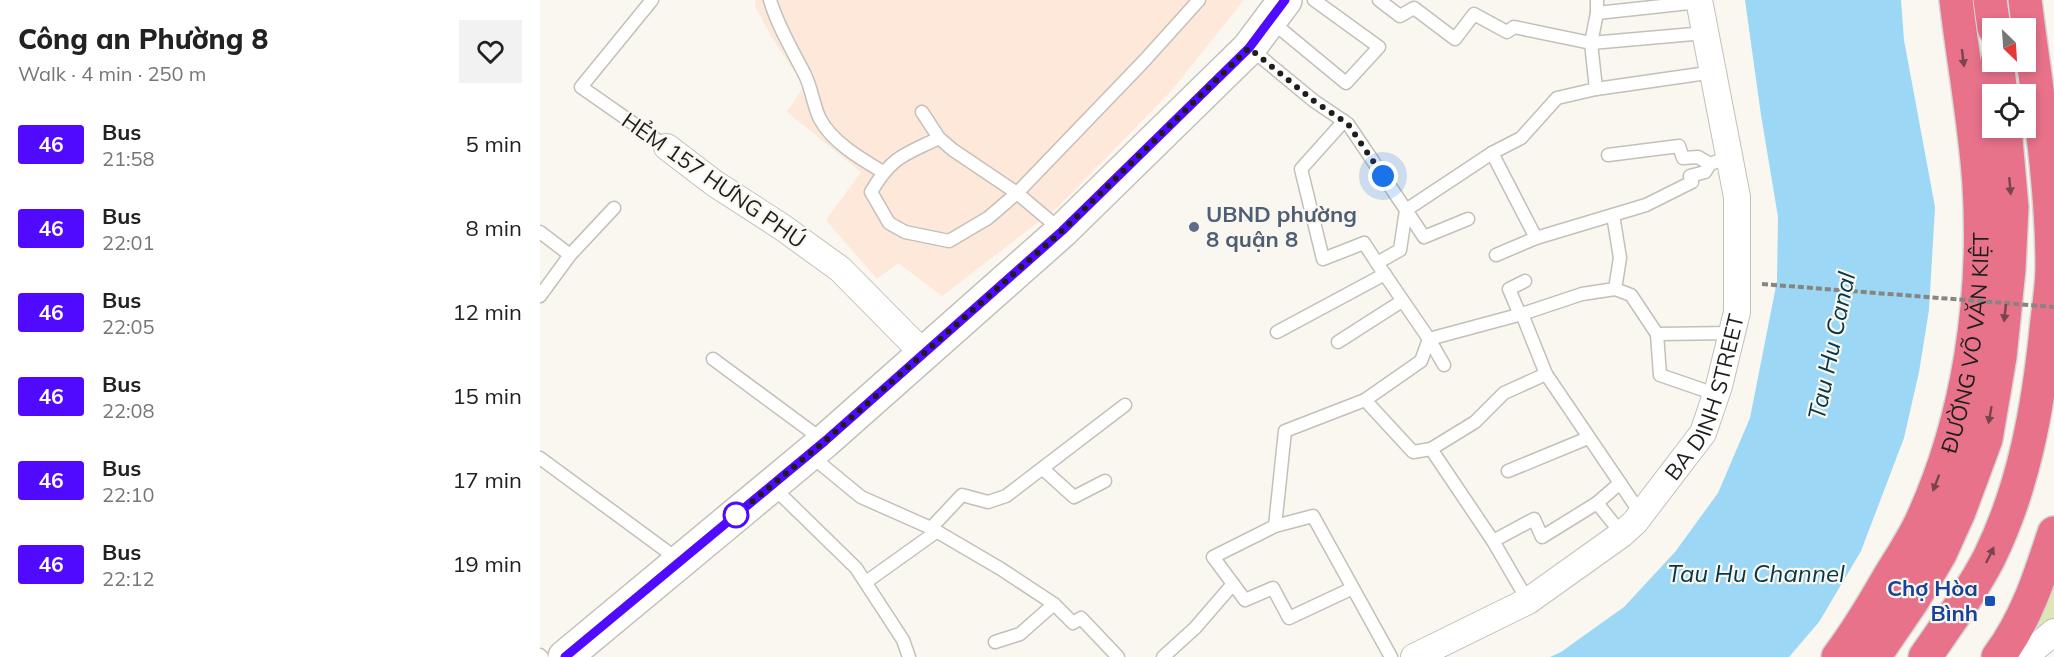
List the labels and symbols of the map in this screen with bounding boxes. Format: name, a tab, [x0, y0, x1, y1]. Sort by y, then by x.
north arrow	[1982, 18, 2036, 72]
one-way arrow	[1958, 49, 1968, 68]
street label: HẺM 157 HƯNG PHÚ	[617, 106, 811, 254]
your location	[1368, 161, 1398, 191]
one-way arrow	[2006, 176, 2015, 195]
place label: UBND phường 8 quận 8	[1206, 200, 1357, 253]
marker: UBND phường 8 quận 8	[1187, 220, 1201, 234]
street label: ĐƯỜNG VÕ VĂN KIỆT	[1935, 232, 1995, 457]
water label: Tau Hu Canal	[1801, 269, 1861, 422]
one-way arrow	[2000, 304, 2010, 323]
street label: BA DINH STREET	[1658, 311, 1750, 486]
one-way arrow	[1985, 406, 1994, 425]
one-way arrow	[1931, 475, 1941, 493]
unlabelled marker	[723, 502, 749, 528]
one-way arrow	[1985, 546, 1994, 563]
water label: Tau Hu Channel	[1667, 558, 1845, 588]
place label: Chợ Hòa Bình	[1887, 574, 1978, 627]
marker: Chợ Hòa Bình	[1983, 594, 1997, 608]

